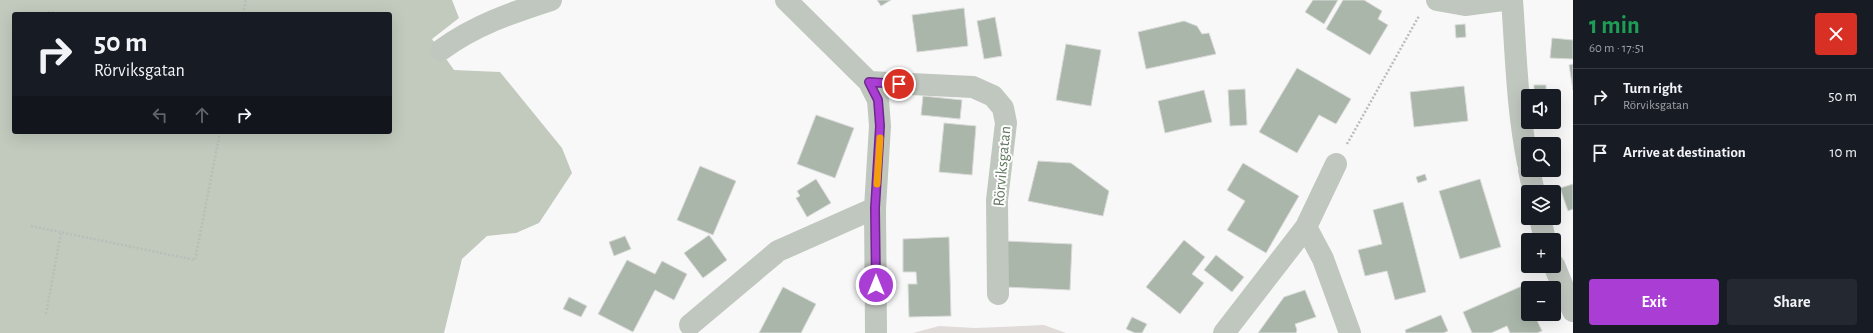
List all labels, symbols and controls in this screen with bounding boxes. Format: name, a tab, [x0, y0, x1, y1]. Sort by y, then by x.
button: close	[1815, 13, 1857, 55]
text: 1 min	[1589, 14, 1640, 38]
icon: right	[28, 28, 80, 80]
text: 50 m	[94, 29, 148, 57]
text: 60 m · 17:51	[1589, 42, 1645, 55]
text: Rörviksgatan	[94, 62, 185, 80]
pin	[882, 67, 916, 101]
icon: arrive	[888, 73, 910, 95]
text: Turn right	[1623, 81, 1682, 96]
icon: right	[1589, 86, 1611, 108]
map controls	[1521, 89, 1561, 321]
button: sound	[1521, 89, 1561, 129]
text: 50 m	[1828, 89, 1857, 104]
text: Rörviksgatan	[1623, 99, 1689, 112]
icon: left	[149, 104, 171, 126]
icon: ahead	[191, 104, 213, 126]
icon: right	[233, 104, 255, 126]
street label: Rörviksgatan	[991, 125, 1013, 207]
button: search	[1521, 137, 1561, 177]
icon: arrive	[1589, 142, 1611, 164]
text: Arrive at destination	[1623, 145, 1746, 160]
text: 10 m	[1829, 145, 1857, 160]
button: layers	[1521, 185, 1561, 225]
button: +	[1521, 233, 1561, 273]
position arrow	[855, 264, 897, 306]
button: Exit	[1589, 279, 1719, 325]
button: Share	[1727, 279, 1857, 325]
button: −	[1521, 281, 1561, 321]

